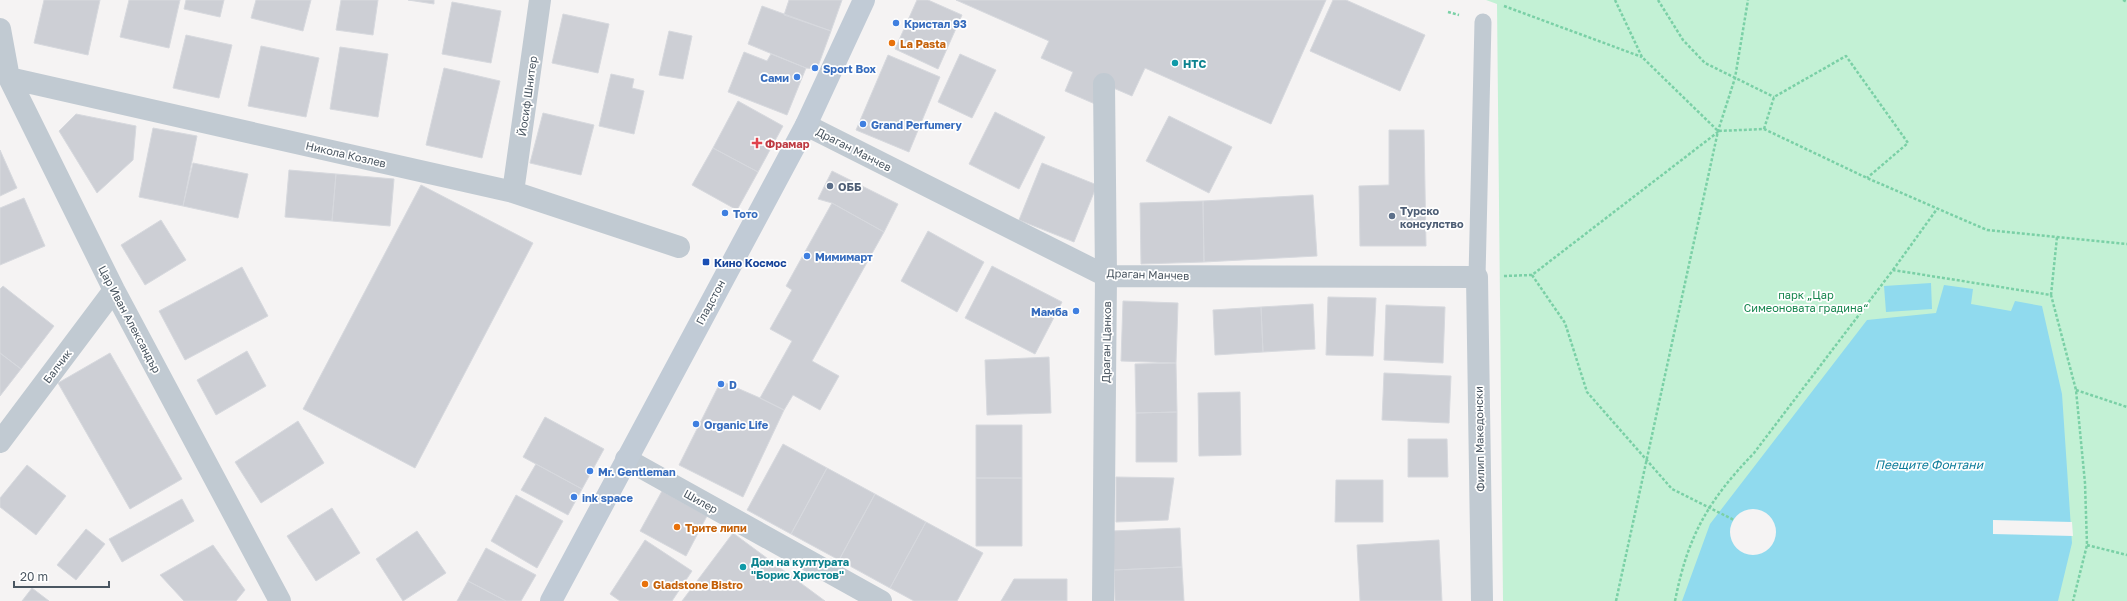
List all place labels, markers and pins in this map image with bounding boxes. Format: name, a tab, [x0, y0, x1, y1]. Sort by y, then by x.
place label: Кристал 93	[904, 17, 967, 30]
marker: Кристал 93	[891, 18, 901, 28]
place label: La Pasta	[900, 37, 946, 50]
marker: La Pasta	[887, 38, 897, 48]
place label: НТС	[1183, 57, 1206, 70]
marker: НТС	[1170, 58, 1180, 68]
place label: Sport Box	[823, 62, 877, 75]
marker: Sport Box	[810, 63, 820, 73]
place label: Сами	[760, 71, 789, 84]
marker: Сами	[792, 72, 802, 82]
place label: Grand Perfumery	[871, 118, 962, 131]
marker: Grand Perfumery	[858, 119, 868, 129]
place label: Фрамар	[765, 137, 810, 150]
marker: Фрамар	[752, 138, 762, 148]
place label: ОББ	[838, 180, 862, 193]
marker: ОББ	[825, 181, 835, 191]
place label: Турско консулство	[1400, 204, 1464, 230]
place label: Тото	[733, 207, 758, 220]
marker: Тото	[720, 208, 730, 218]
marker: Турско консулство	[1387, 211, 1397, 221]
place label: Мимимарт	[815, 250, 873, 263]
marker: Мимимарт	[802, 251, 812, 261]
place label: Кино Космос	[714, 256, 787, 269]
marker: Кино Космос	[701, 257, 711, 267]
place label: Мамба	[1031, 305, 1068, 318]
marker: Мамба	[1071, 306, 1081, 316]
place label: D	[729, 378, 737, 391]
marker: D	[716, 379, 726, 389]
place label: Organic Life	[704, 418, 769, 431]
marker: Organic Life	[691, 419, 701, 429]
place label: Mr. Gentleman	[598, 465, 676, 478]
marker: Mr. Gentleman	[585, 466, 595, 476]
place label: ink space	[582, 491, 633, 504]
marker: ink space	[569, 492, 579, 502]
place label: Трите липи	[685, 521, 747, 534]
marker: Трите липи	[672, 522, 682, 532]
place label: Дом на културата "Борис Христов"	[751, 555, 849, 581]
marker: Дом на културата "Борис Христов"	[738, 562, 748, 572]
place label: Gladstone Bistro	[653, 578, 743, 591]
marker: Gladstone Bistro	[640, 579, 650, 589]

